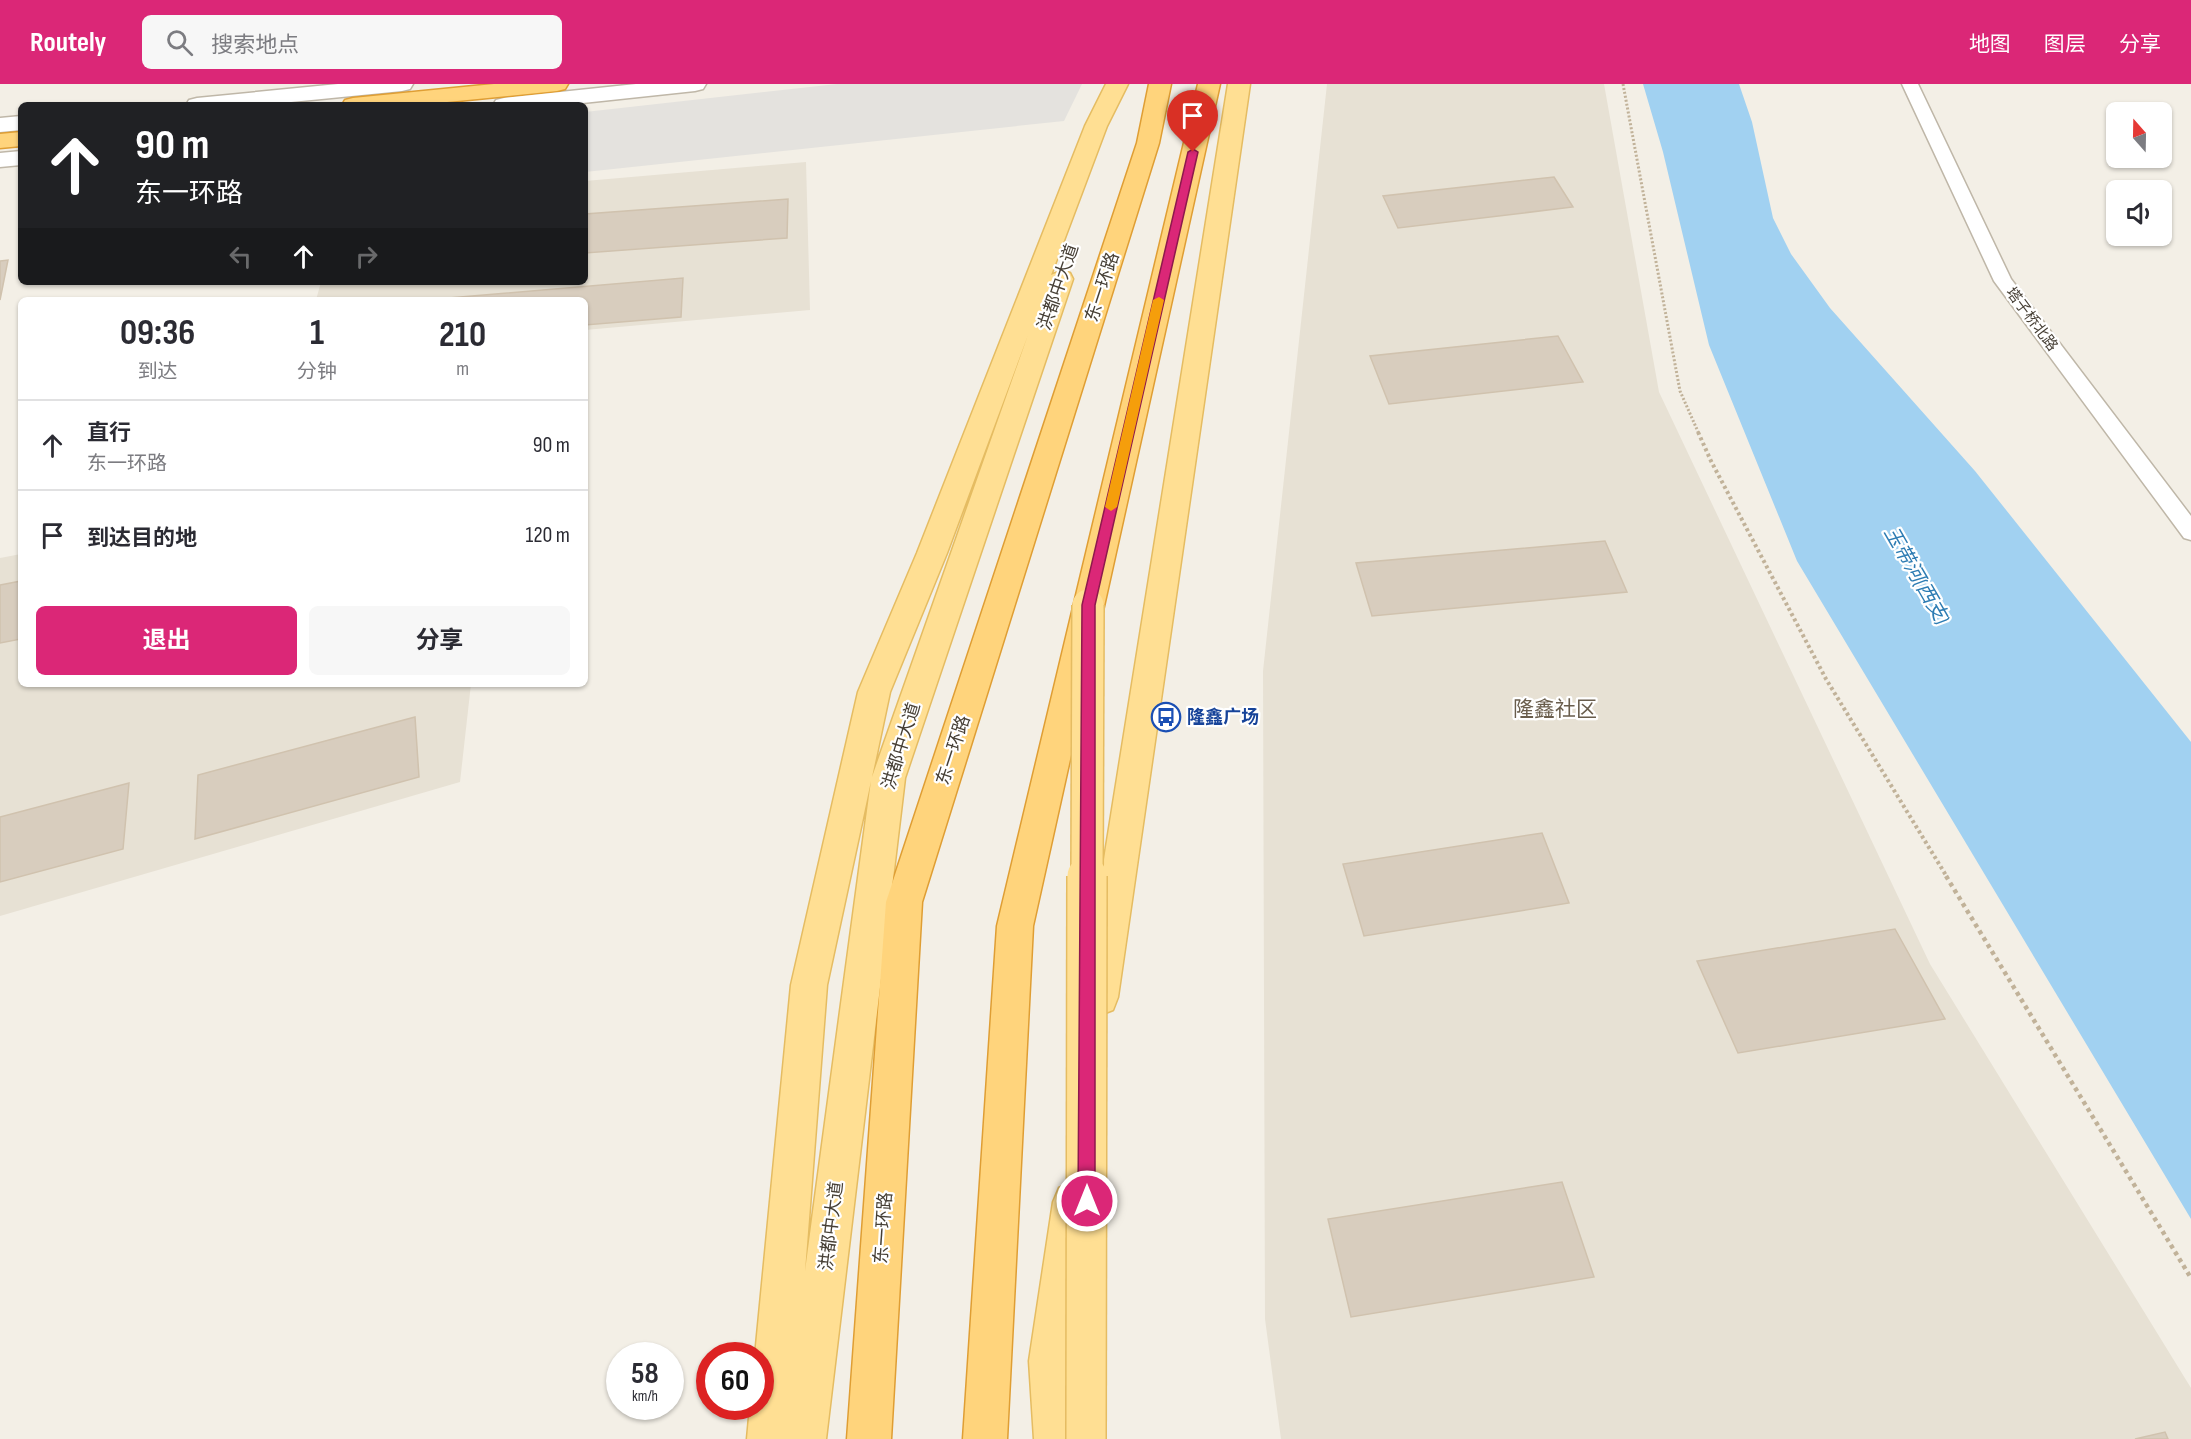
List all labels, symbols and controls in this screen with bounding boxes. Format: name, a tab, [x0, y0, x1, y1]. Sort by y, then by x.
search box	[142, 15, 562, 69]
text: Routely	[30, 26, 106, 59]
icon: search	[163, 26, 196, 59]
text: 搜索地点	[211, 32, 299, 59]
text: 地图	[1969, 32, 2011, 57]
text: 图层	[2044, 32, 2086, 57]
text: 分享	[2119, 32, 2161, 57]
pin	[1167, 90, 1218, 152]
icon: arrive	[1176, 99, 1209, 132]
north arrow	[2106, 102, 2172, 168]
map controls	[2106, 102, 2172, 246]
text: 90 m	[135, 120, 209, 171]
icon: ahead	[36, 126, 114, 204]
text: 东一环路	[135, 178, 243, 210]
button: sound	[2106, 180, 2172, 246]
icon: left	[224, 240, 257, 273]
icon: ahead	[287, 240, 320, 273]
icon: right	[350, 240, 383, 273]
street label: 洪都中大道	[1034, 241, 1083, 333]
street label: 东一环路	[1081, 250, 1124, 325]
street label: 塔子桥北路	[2001, 284, 2062, 355]
text: 09:36	[120, 312, 195, 355]
text: 1	[310, 312, 324, 355]
text: 210	[439, 314, 486, 357]
text: m	[456, 357, 469, 381]
text: 到达	[138, 360, 178, 384]
text: 分钟	[297, 360, 337, 384]
text: 直行	[87, 420, 131, 447]
icon: ahead	[36, 429, 69, 462]
text: 90 m	[533, 432, 570, 459]
text: 东一环路	[87, 452, 167, 476]
icon: arrive	[36, 519, 69, 552]
text: 120 m	[526, 522, 570, 549]
water label: 玉带河(西支)	[1879, 523, 1954, 629]
text: 到达目的地	[87, 525, 197, 552]
button: 退出	[36, 606, 297, 675]
button: 分享	[309, 606, 570, 675]
district label: 隆鑫社区	[1513, 697, 1597, 722]
street label: 洪都中大道	[878, 700, 925, 792]
bus stop icon: 隆鑫广场	[1150, 701, 1182, 733]
place label: 隆鑫广场	[1187, 707, 1259, 728]
street label: 东一环路	[932, 713, 975, 788]
position arrow	[1055, 1169, 1119, 1233]
street label: 洪都中大道	[816, 1180, 847, 1272]
street label: 东一环路	[871, 1191, 896, 1265]
speed limit sign: 60	[696, 1342, 774, 1420]
text: 58	[631, 1356, 659, 1392]
text: km/h	[632, 1387, 658, 1406]

